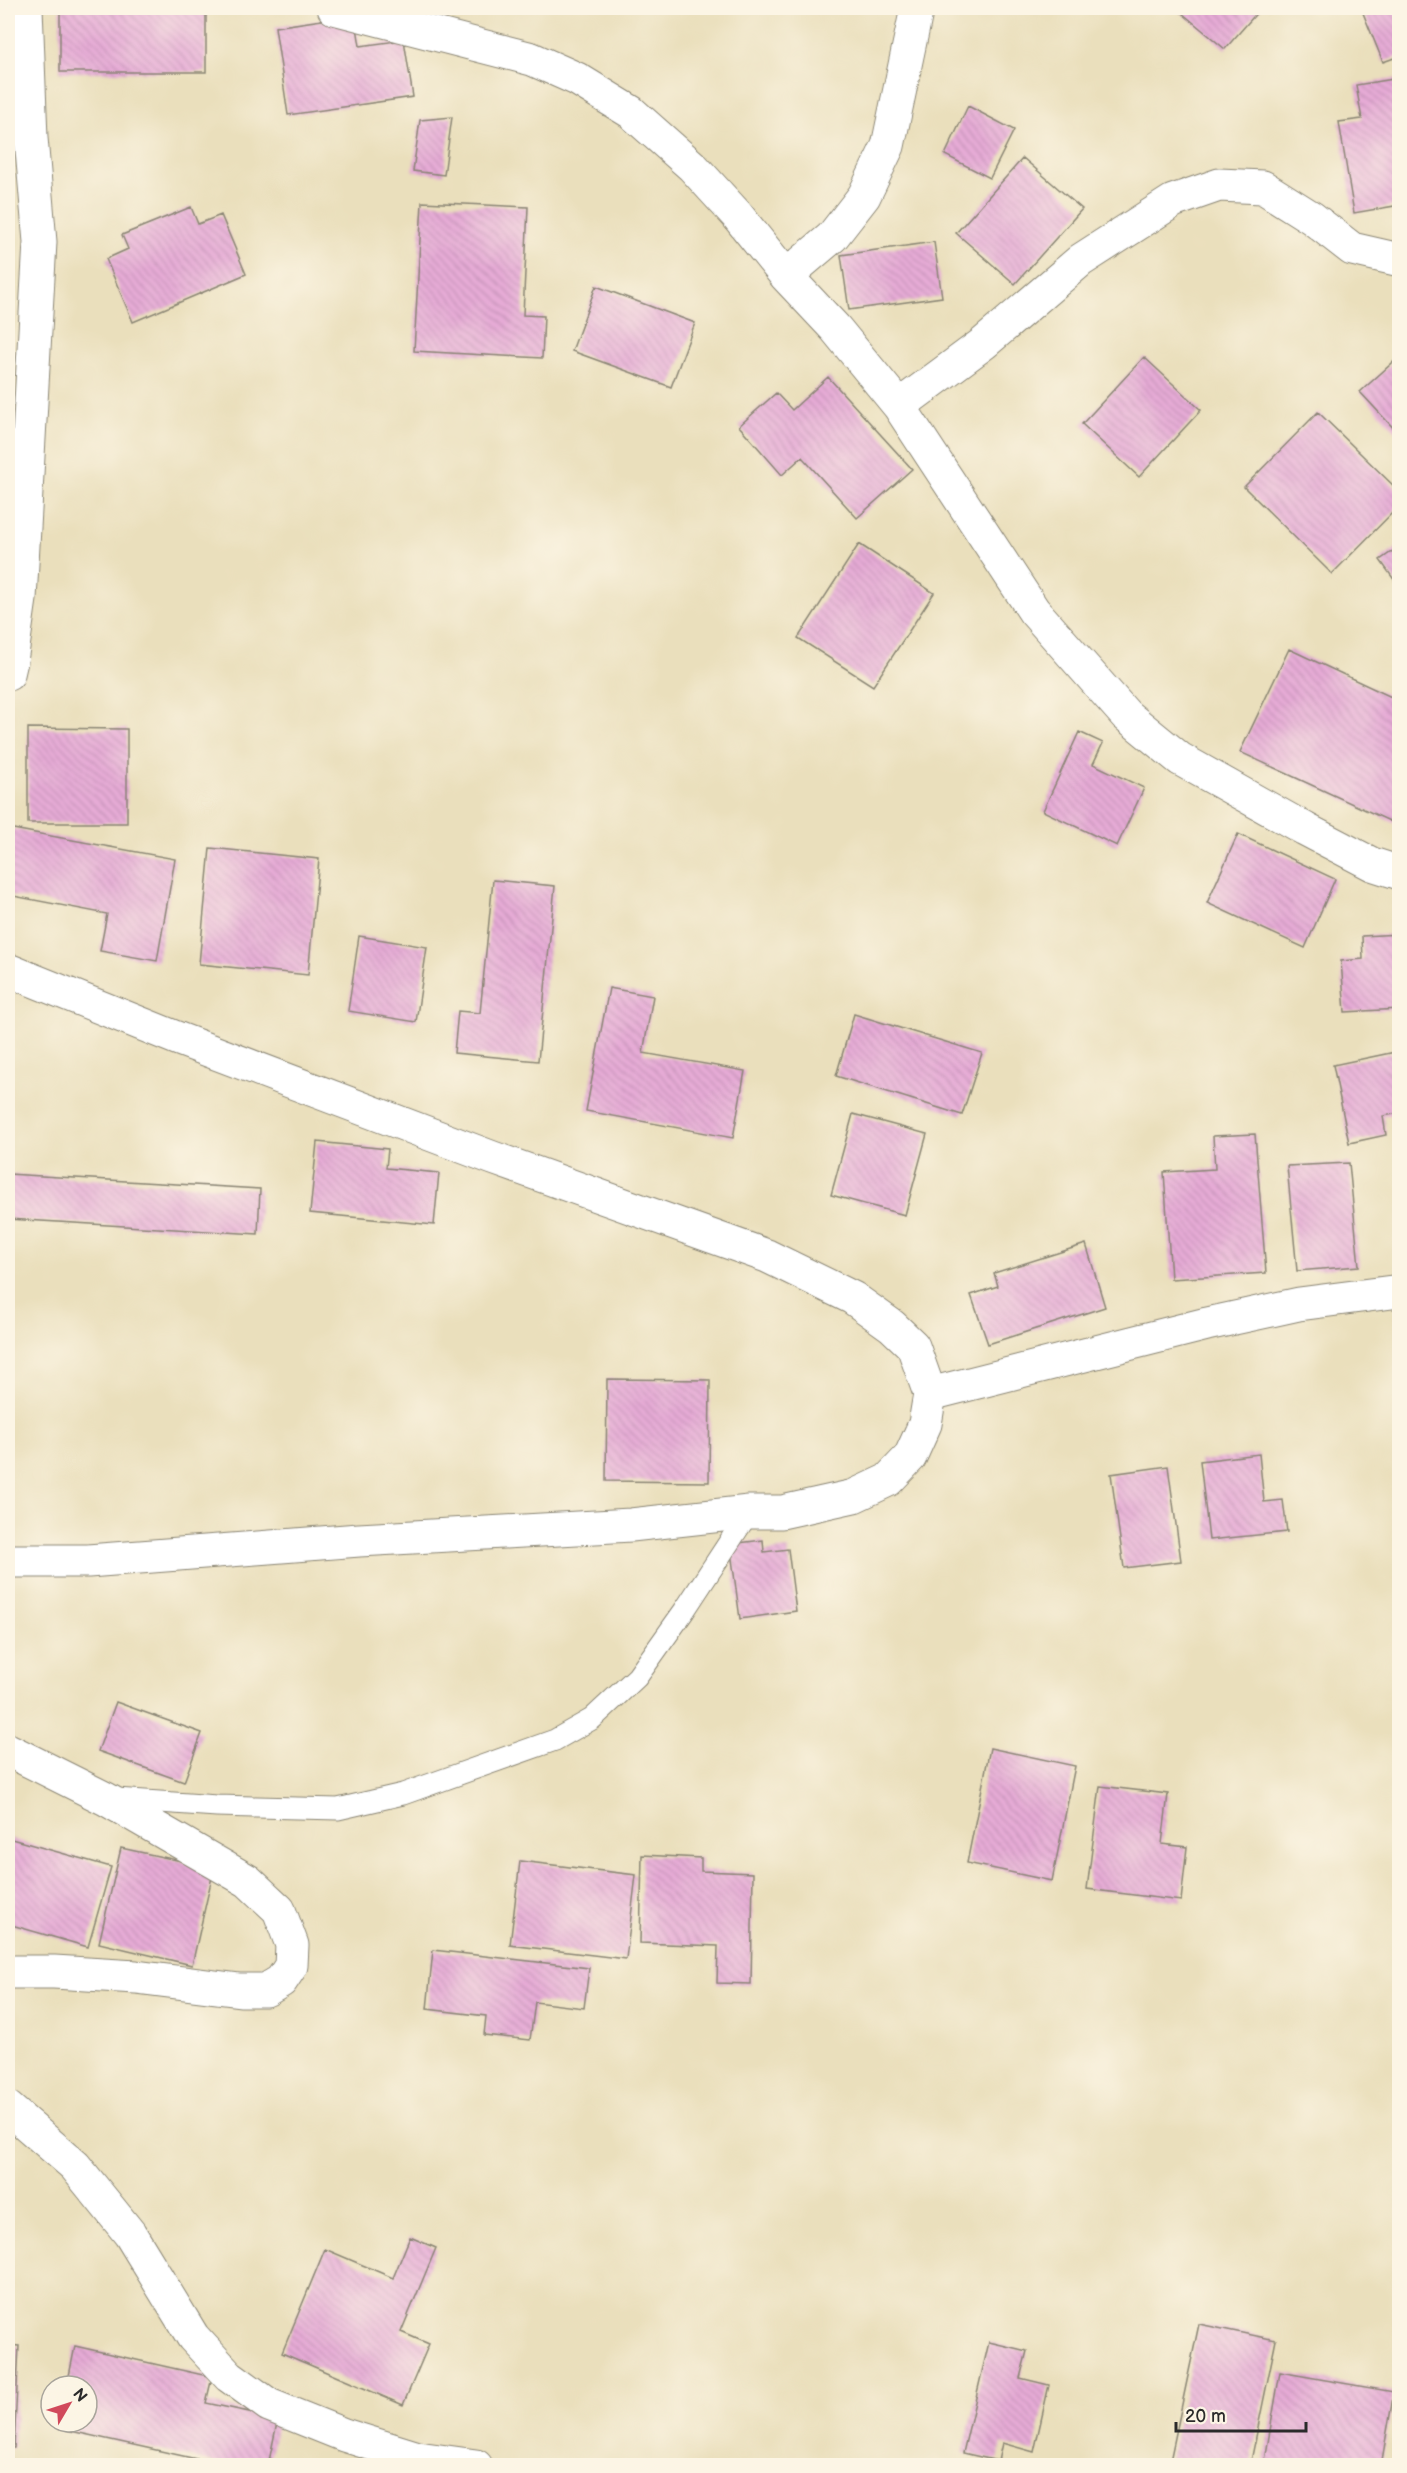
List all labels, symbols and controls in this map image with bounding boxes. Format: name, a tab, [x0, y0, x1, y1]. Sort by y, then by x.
north arrow	[39, 2374, 99, 2434]
text: N	[68, 2385, 91, 2406]
scale bar	[1176, 2395, 1306, 2433]
text: 20 m	[1185, 2406, 1226, 2427]

